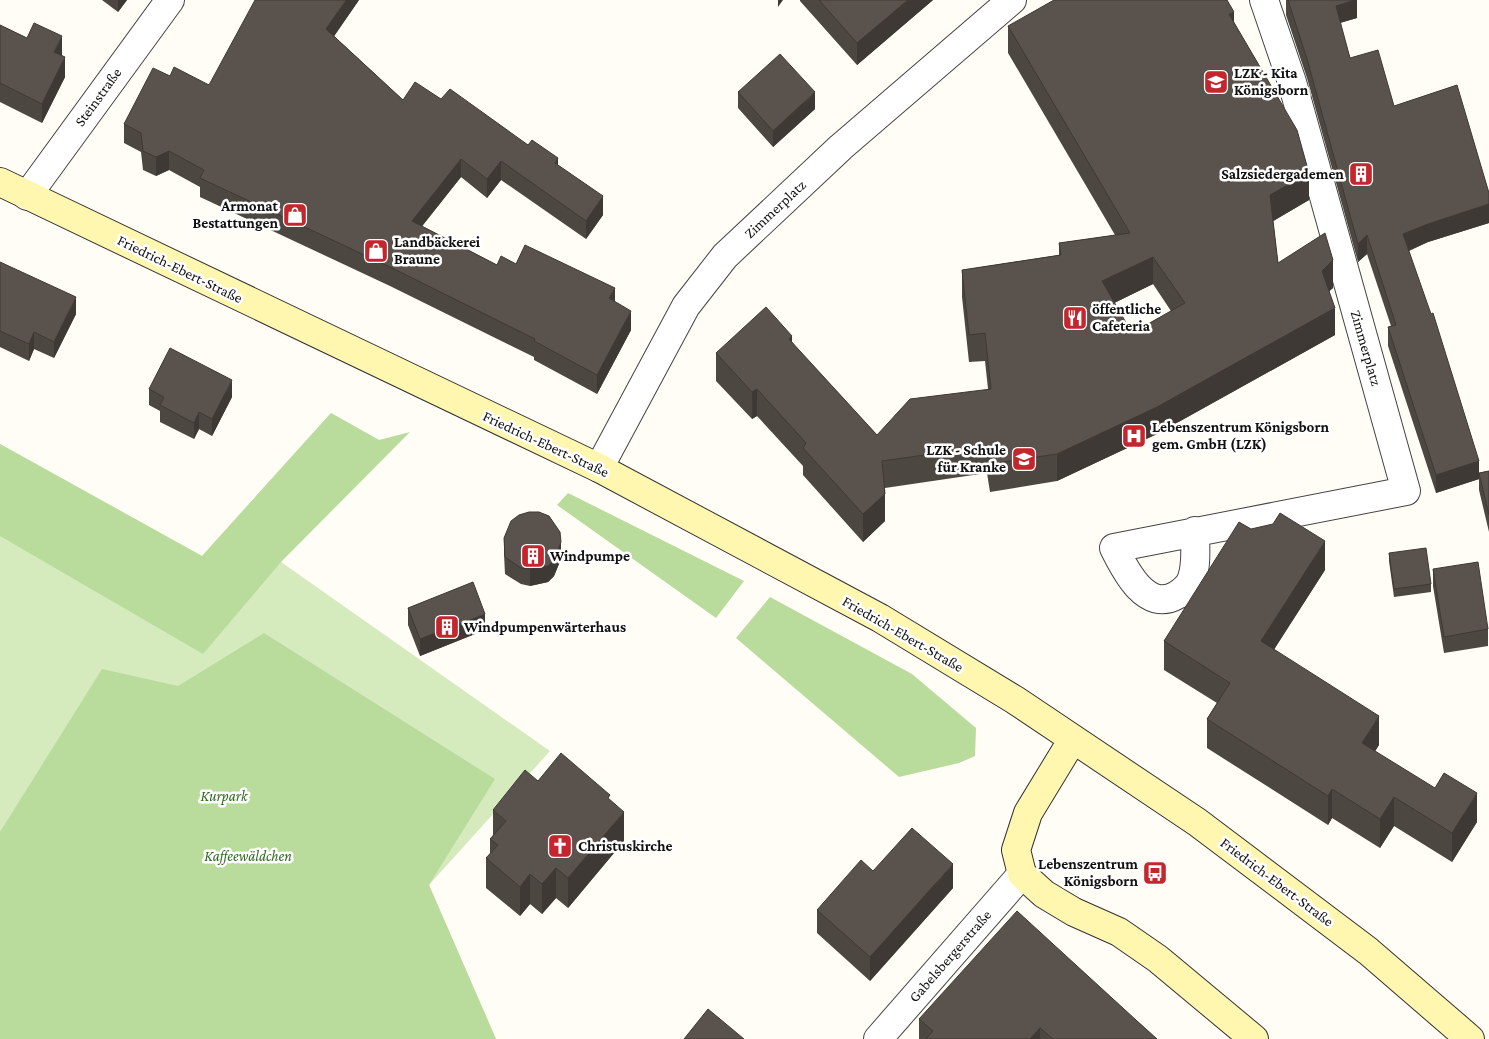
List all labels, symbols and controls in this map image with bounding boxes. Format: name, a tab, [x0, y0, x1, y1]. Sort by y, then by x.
street label: Steinstraße	[71, 64, 125, 129]
place label: LZK - Kita Königsborn	[1234, 65, 1309, 98]
school or university icon: LZK - Kita Königsborn	[1203, 69, 1229, 95]
building icon: Salzsiedergademen	[1348, 161, 1374, 187]
place label: Salzsiedergademen	[1221, 166, 1344, 182]
street label: Zimmerplatz	[741, 177, 810, 242]
place label: Armonat Bestattungen	[192, 198, 279, 231]
shop icon: Armonat Bestattungen	[282, 202, 308, 228]
street label: Friedrich-Ebert-Straße	[115, 232, 245, 306]
place label: Landbäckerei Braune	[394, 234, 481, 267]
shop icon: Landbäckerei Braune	[363, 238, 389, 264]
place label: öffentliche Cafeteria	[1092, 301, 1161, 334]
restaurant icon: öffentliche Cafeteria	[1062, 305, 1088, 331]
street label: Zimmerplatz	[1347, 308, 1384, 388]
street label: Friedrich-Ebert-Straße	[481, 408, 612, 480]
place label: Lebenszentrum Königsborn gem. GmbH (LZK)	[1152, 419, 1329, 453]
hospital icon: Lebenszentrum Königsborn gem. GmbH (LZK)	[1121, 423, 1147, 449]
place label: LZK - Schule für Kranke	[926, 442, 1006, 475]
school or university icon: LZK - Schule für Kranke	[1011, 446, 1037, 472]
building icon: Windpumpe	[520, 543, 546, 569]
place label: Windpumpe	[549, 548, 630, 564]
street label: Friedrich-Ebert-Straße	[840, 593, 967, 675]
building icon: Windpumpenwärterhaus	[434, 614, 460, 640]
place label: Windpumpenwärterhaus	[463, 619, 626, 635]
park label: Kurpark	[200, 788, 249, 805]
church icon: Christuskirche	[547, 833, 573, 859]
street label: Friedrich-Ebert-Straße	[1217, 834, 1337, 930]
place label: Christuskirche	[578, 838, 673, 854]
park label: Kaffeewäldchen	[204, 848, 292, 865]
place label: Lebenszentrum Königsborn	[1038, 856, 1138, 889]
bus stop icon: Lebenszentrum Königsborn	[1142, 860, 1168, 886]
street label: Gabelsbergerstraße	[906, 906, 995, 1006]

